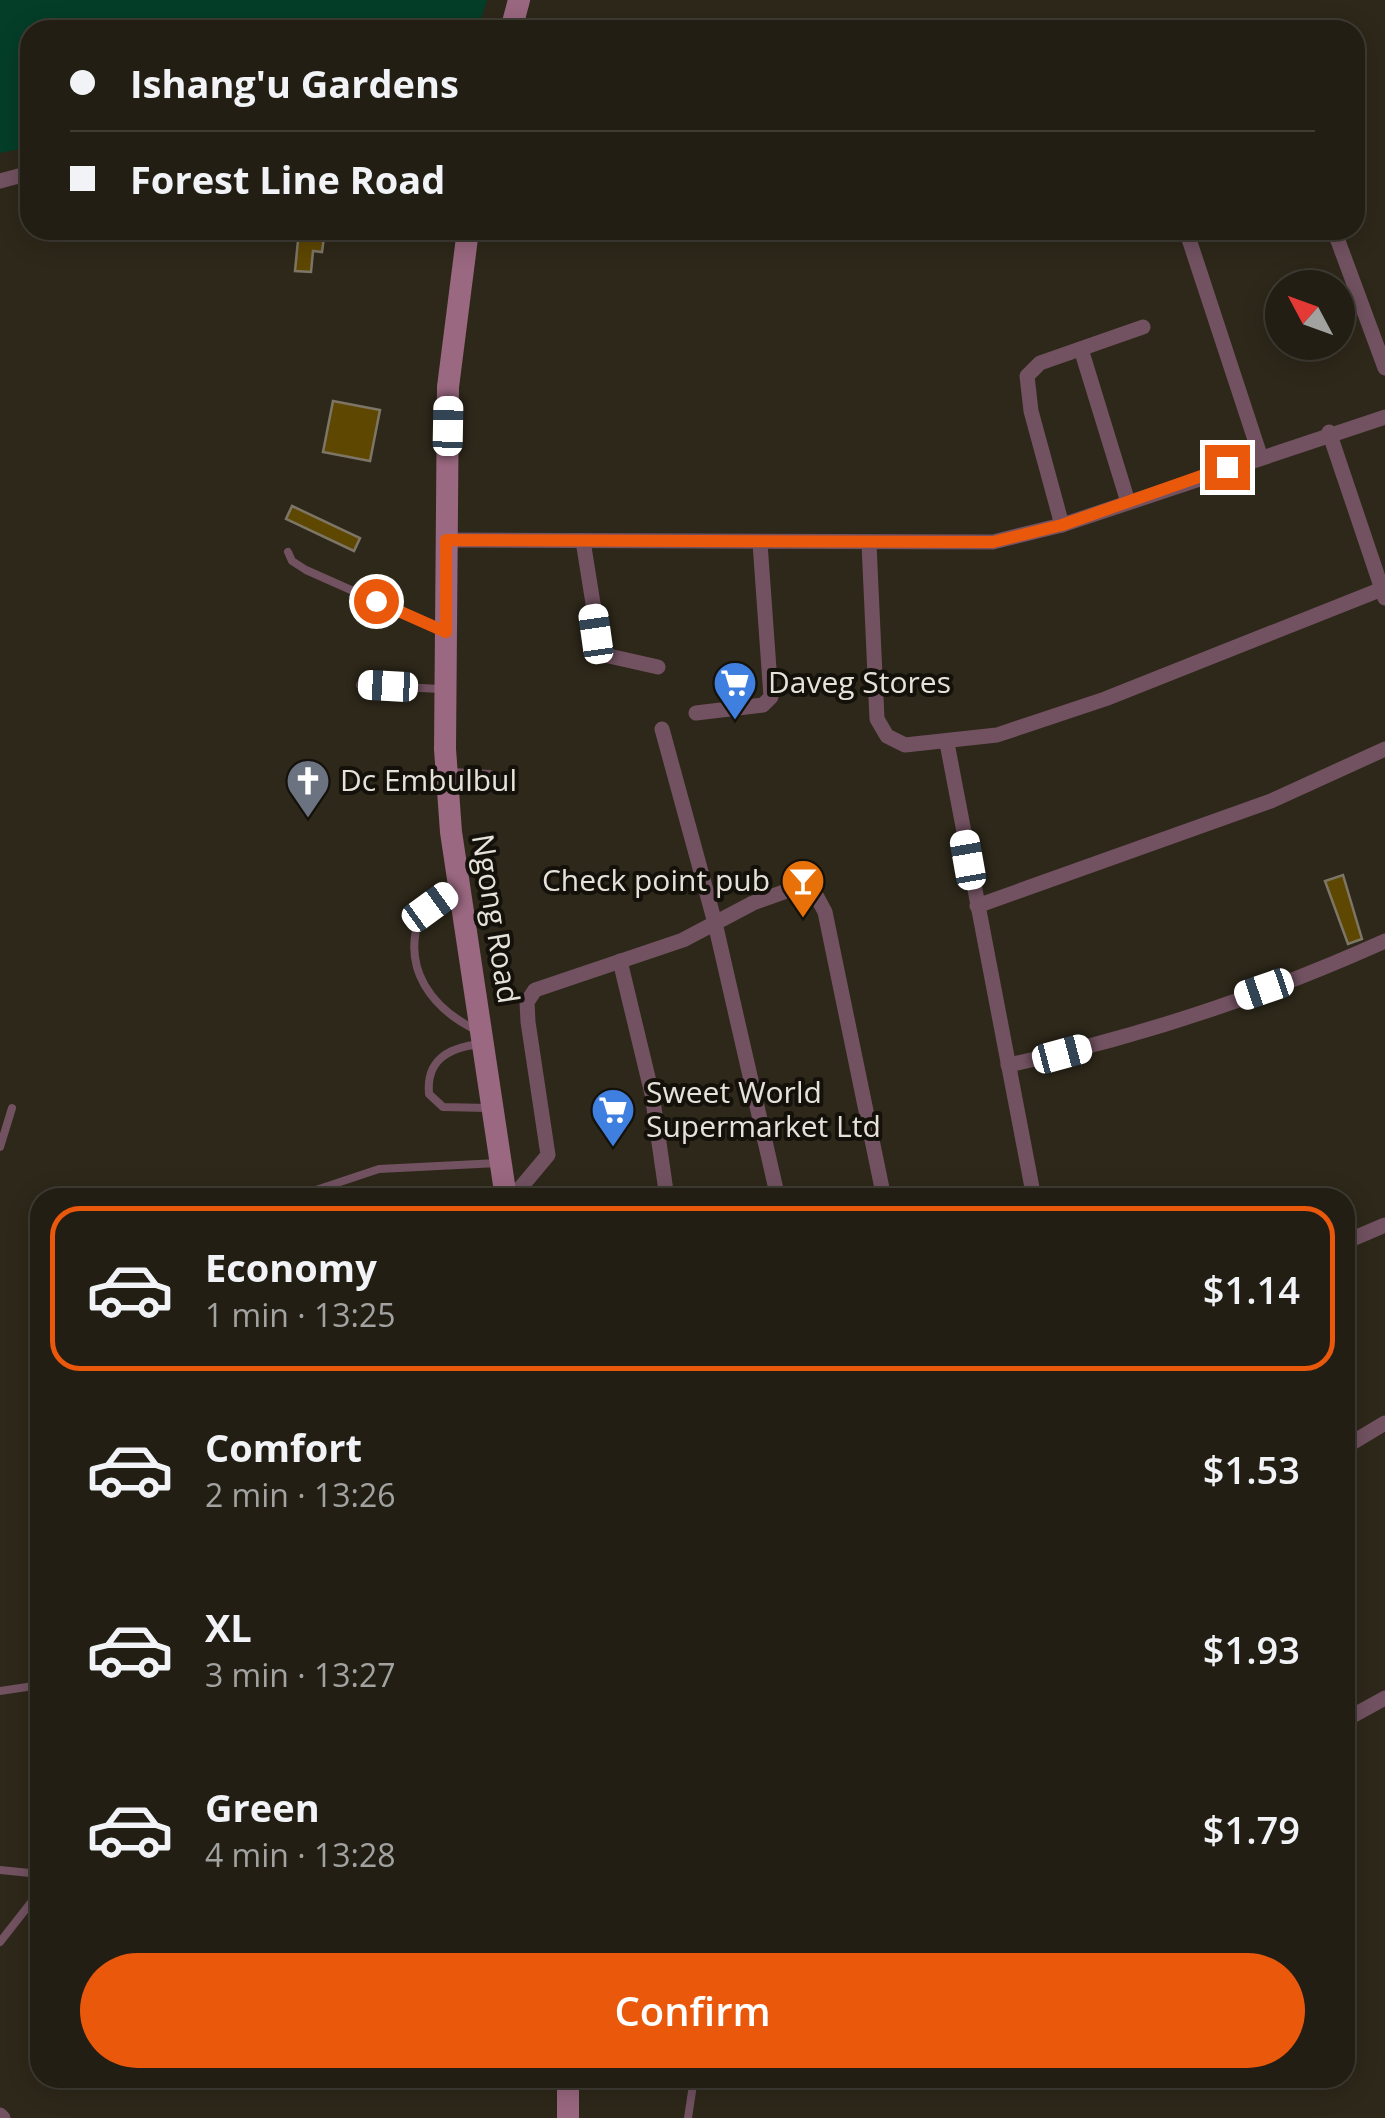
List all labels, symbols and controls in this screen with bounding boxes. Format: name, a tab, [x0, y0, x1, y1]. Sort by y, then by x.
text: Ishang'u Gardens	[130, 57, 459, 109]
text: Forest Line Road	[130, 153, 445, 205]
north arrow	[1265, 270, 1355, 360]
map controls	[1265, 270, 1355, 360]
car	[432, 396, 464, 456]
route end	[1205, 445, 1250, 490]
route start	[354, 579, 399, 624]
car	[577, 602, 615, 666]
supermarket icon: Daveg Stores	[712, 660, 758, 721]
place label: Daveg Stores	[768, 661, 951, 702]
car	[357, 669, 419, 703]
church icon: Dc Embulbul	[285, 758, 331, 819]
place label: Dc Embulbul	[340, 759, 517, 800]
car	[948, 828, 988, 892]
street label: Ngong Road	[463, 831, 530, 1006]
bar icon: Check point pub	[780, 858, 826, 919]
place label: Check point pub	[542, 859, 770, 900]
car	[397, 877, 463, 937]
car	[1231, 965, 1297, 1013]
car	[1029, 1032, 1095, 1076]
place label: Sweet World Supermarket Ltd	[646, 1071, 881, 1146]
supermarket icon: Sweet World Supermarket Ltd	[590, 1087, 636, 1148]
text: Economy	[205, 1241, 377, 1293]
icon: car	[85, 1244, 175, 1334]
text: $1.14	[1203, 1263, 1300, 1315]
text: 1 min · 13:25	[205, 1293, 396, 1336]
text: Comfort	[205, 1421, 362, 1473]
icon: car	[85, 1424, 175, 1514]
text: $1.53	[1203, 1443, 1300, 1495]
text: 2 min · 13:26	[205, 1473, 396, 1516]
text: XL	[205, 1601, 252, 1653]
icon: car	[85, 1604, 175, 1694]
text: $1.93	[1203, 1623, 1300, 1675]
text: 3 min · 13:27	[205, 1653, 396, 1696]
text: Green	[205, 1781, 320, 1833]
icon: car	[85, 1784, 175, 1874]
text: $1.79	[1203, 1803, 1300, 1855]
text: 4 min · 13:28	[205, 1833, 396, 1876]
button: Confirm	[80, 1953, 1305, 2068]

